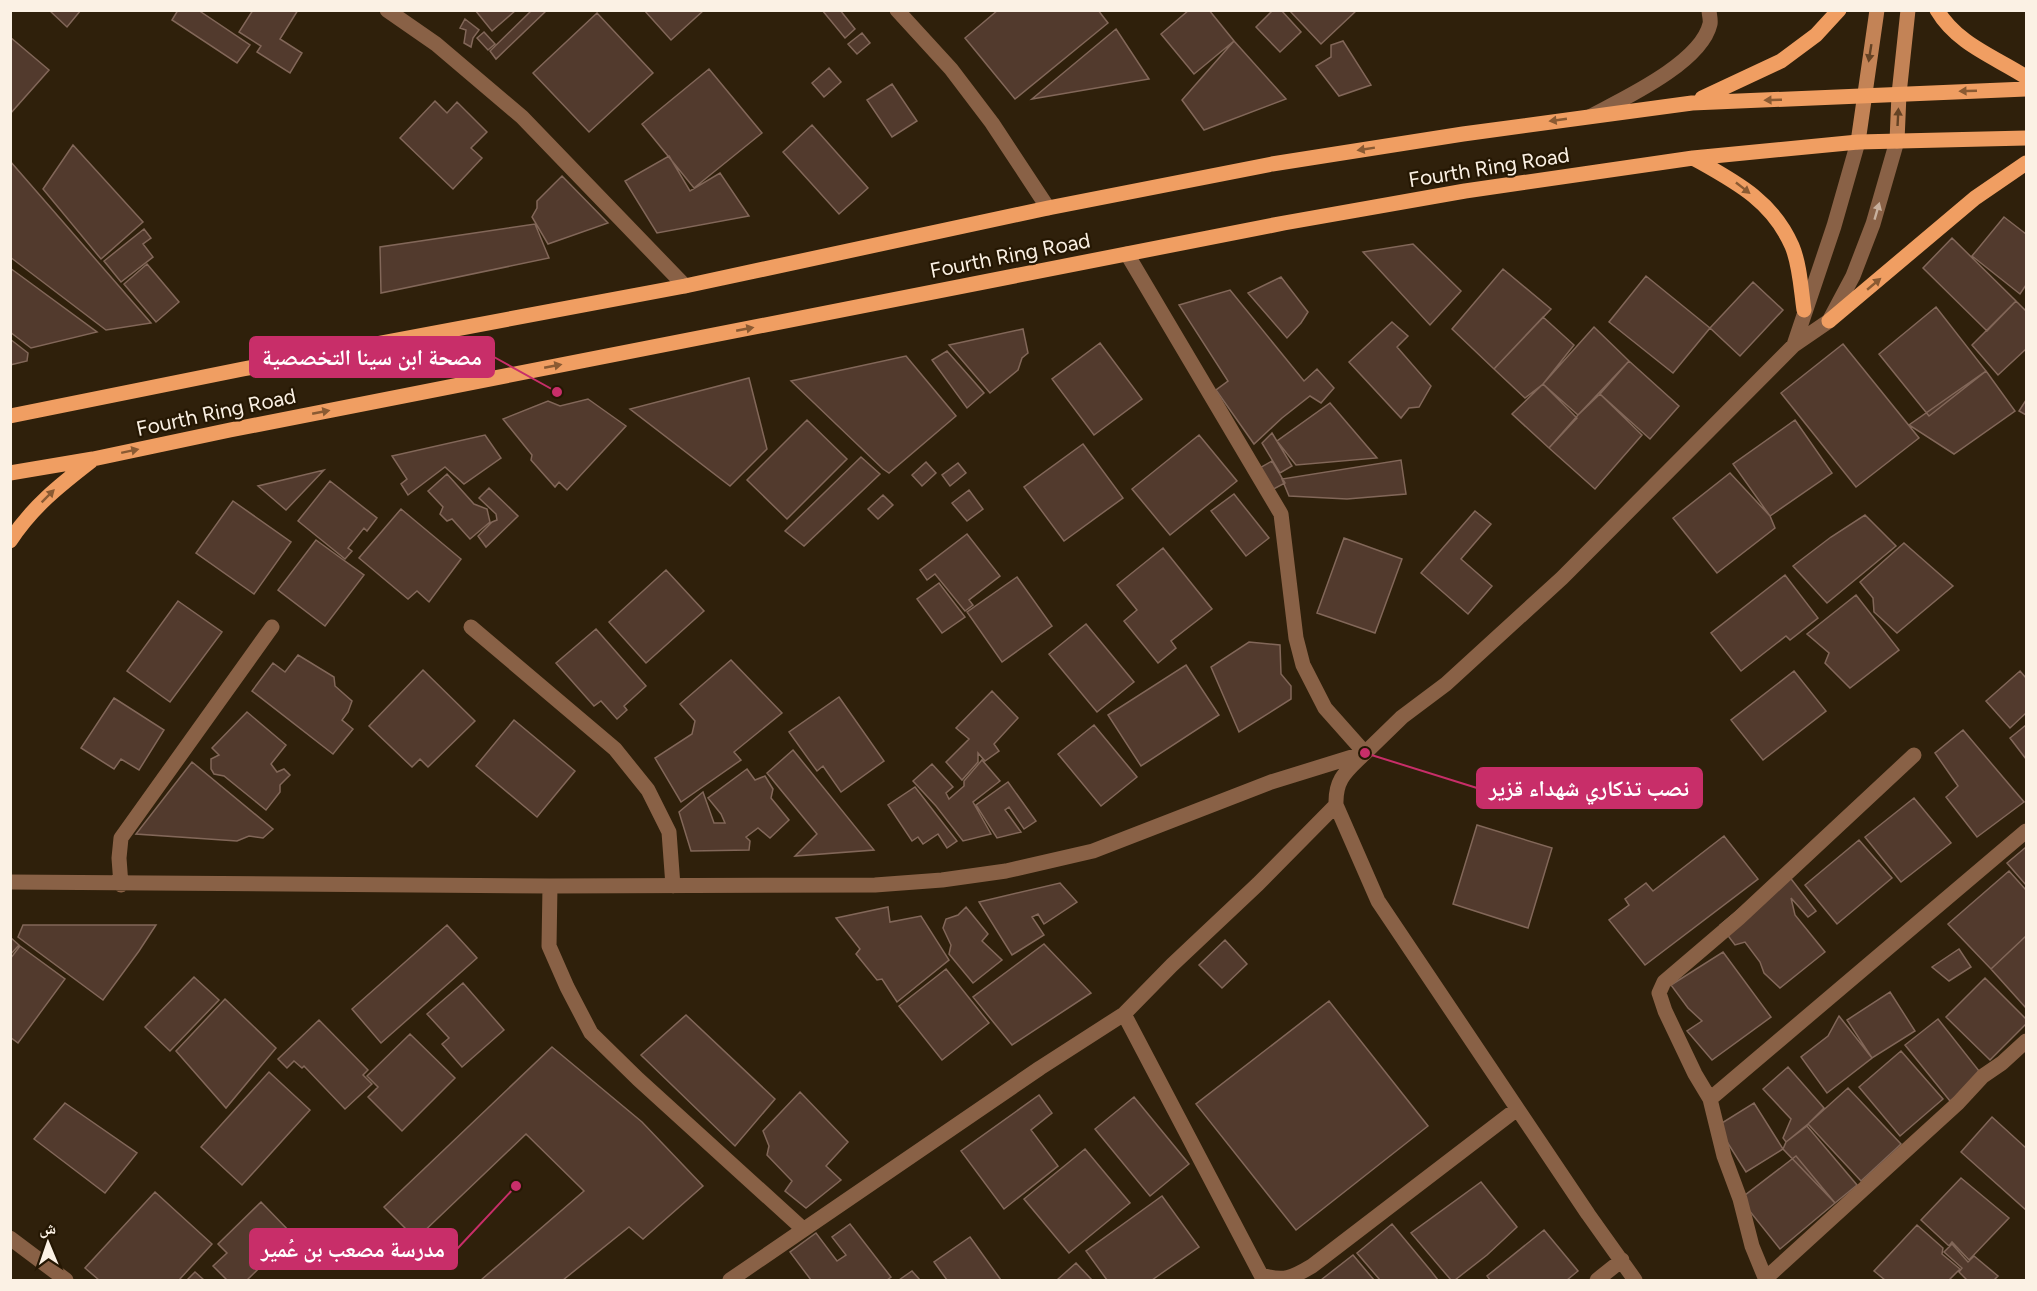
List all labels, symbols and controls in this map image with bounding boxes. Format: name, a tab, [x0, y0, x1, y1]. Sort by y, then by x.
one-way arrow	[1865, 44, 1874, 63]
one-way arrow	[1959, 86, 1978, 96]
one-way arrow	[1764, 95, 1783, 104]
one-way arrow	[1894, 108, 1903, 127]
one-way arrow	[1549, 116, 1568, 125]
street label: Fourth Ring Road	[1407, 142, 1571, 192]
one-way arrow	[1356, 145, 1375, 154]
one-way arrow	[1735, 182, 1751, 195]
one-way arrow	[1873, 201, 1882, 219]
street label: Fourth Ring Road	[928, 227, 1092, 283]
one-way arrow	[1866, 277, 1882, 290]
one-way arrow	[736, 324, 755, 333]
callout: مصحة ابن سينا التخصصية	[250, 337, 494, 377]
text: مصحة ابن سينا التخصصية	[262, 344, 482, 371]
one-way arrow	[544, 361, 563, 370]
street label: Fourth Ring Road	[134, 383, 298, 441]
one-way arrow	[312, 407, 331, 416]
one-way arrow	[121, 446, 140, 455]
one-way arrow	[40, 489, 54, 503]
callout: نصب تذكاري شهداء قزير	[1477, 768, 1702, 808]
text: نصب تذكاري شهداء قزير	[1488, 775, 1689, 805]
north arrow	[18, 1213, 78, 1273]
text: ش	[39, 1219, 56, 1238]
callout: مدرسة مصعب بن عُمير	[250, 1229, 457, 1269]
text: مدرسة مصعب بن عُمير	[260, 1236, 445, 1263]

